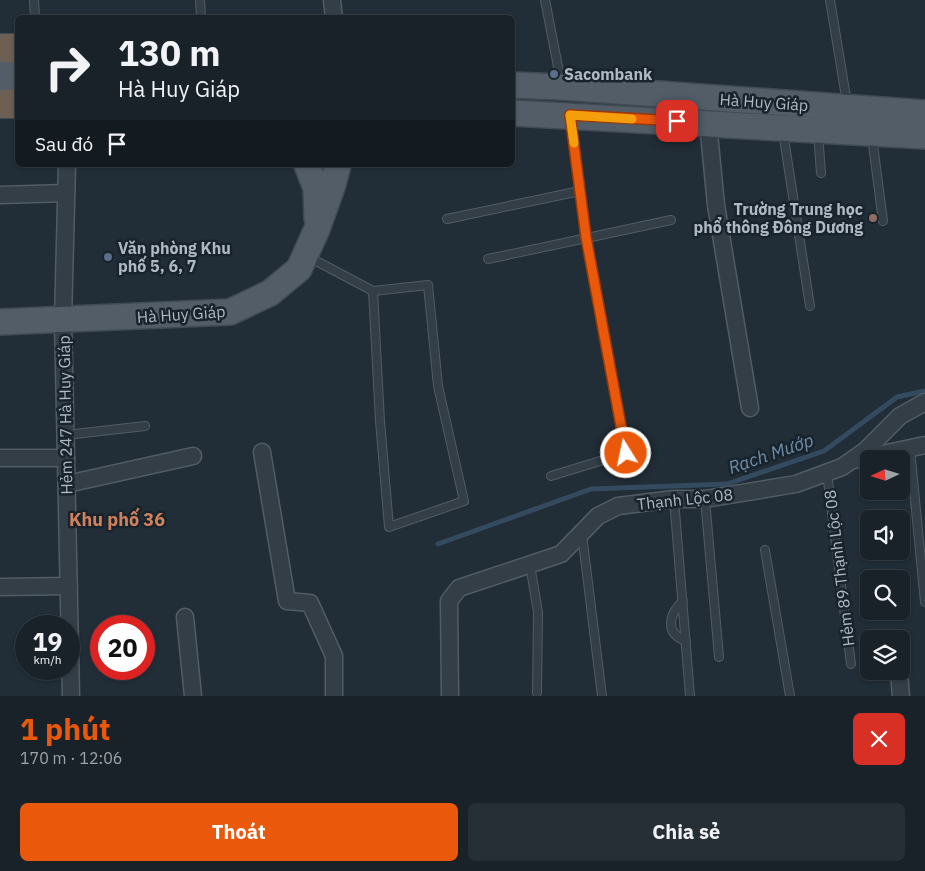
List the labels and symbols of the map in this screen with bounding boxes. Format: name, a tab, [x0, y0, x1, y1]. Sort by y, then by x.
place label: Sacombank	[564, 64, 653, 84]
marker: Sacombank	[548, 68, 560, 80]
street label: Hà Huy Giáp	[719, 89, 809, 115]
pin	[656, 100, 698, 142]
place label: Trường Trung học phổ thông Đông Dương	[694, 199, 863, 237]
marker: Trường Trung học phổ thông Đông Dương	[867, 212, 879, 224]
place label: Văn phòng Khu phố 5, 6, 7	[118, 238, 231, 276]
marker: Văn phòng Khu phố 5, 6, 7	[102, 251, 114, 263]
street label: Hà Huy Giáp	[136, 301, 226, 327]
street label: Hẻm 247 Hà Huy Giáp	[54, 335, 76, 495]
position arrow	[599, 426, 651, 478]
water label: Rạch Mướp	[725, 428, 817, 479]
north arrow	[860, 450, 910, 500]
street label: Thạnh Lộc 08	[636, 484, 734, 514]
street label: Hẻm 89 Thạnh Lộc 08	[819, 489, 859, 647]
district label: Khu phố 36	[69, 507, 165, 531]
speed limit sign: 20	[90, 615, 155, 680]

